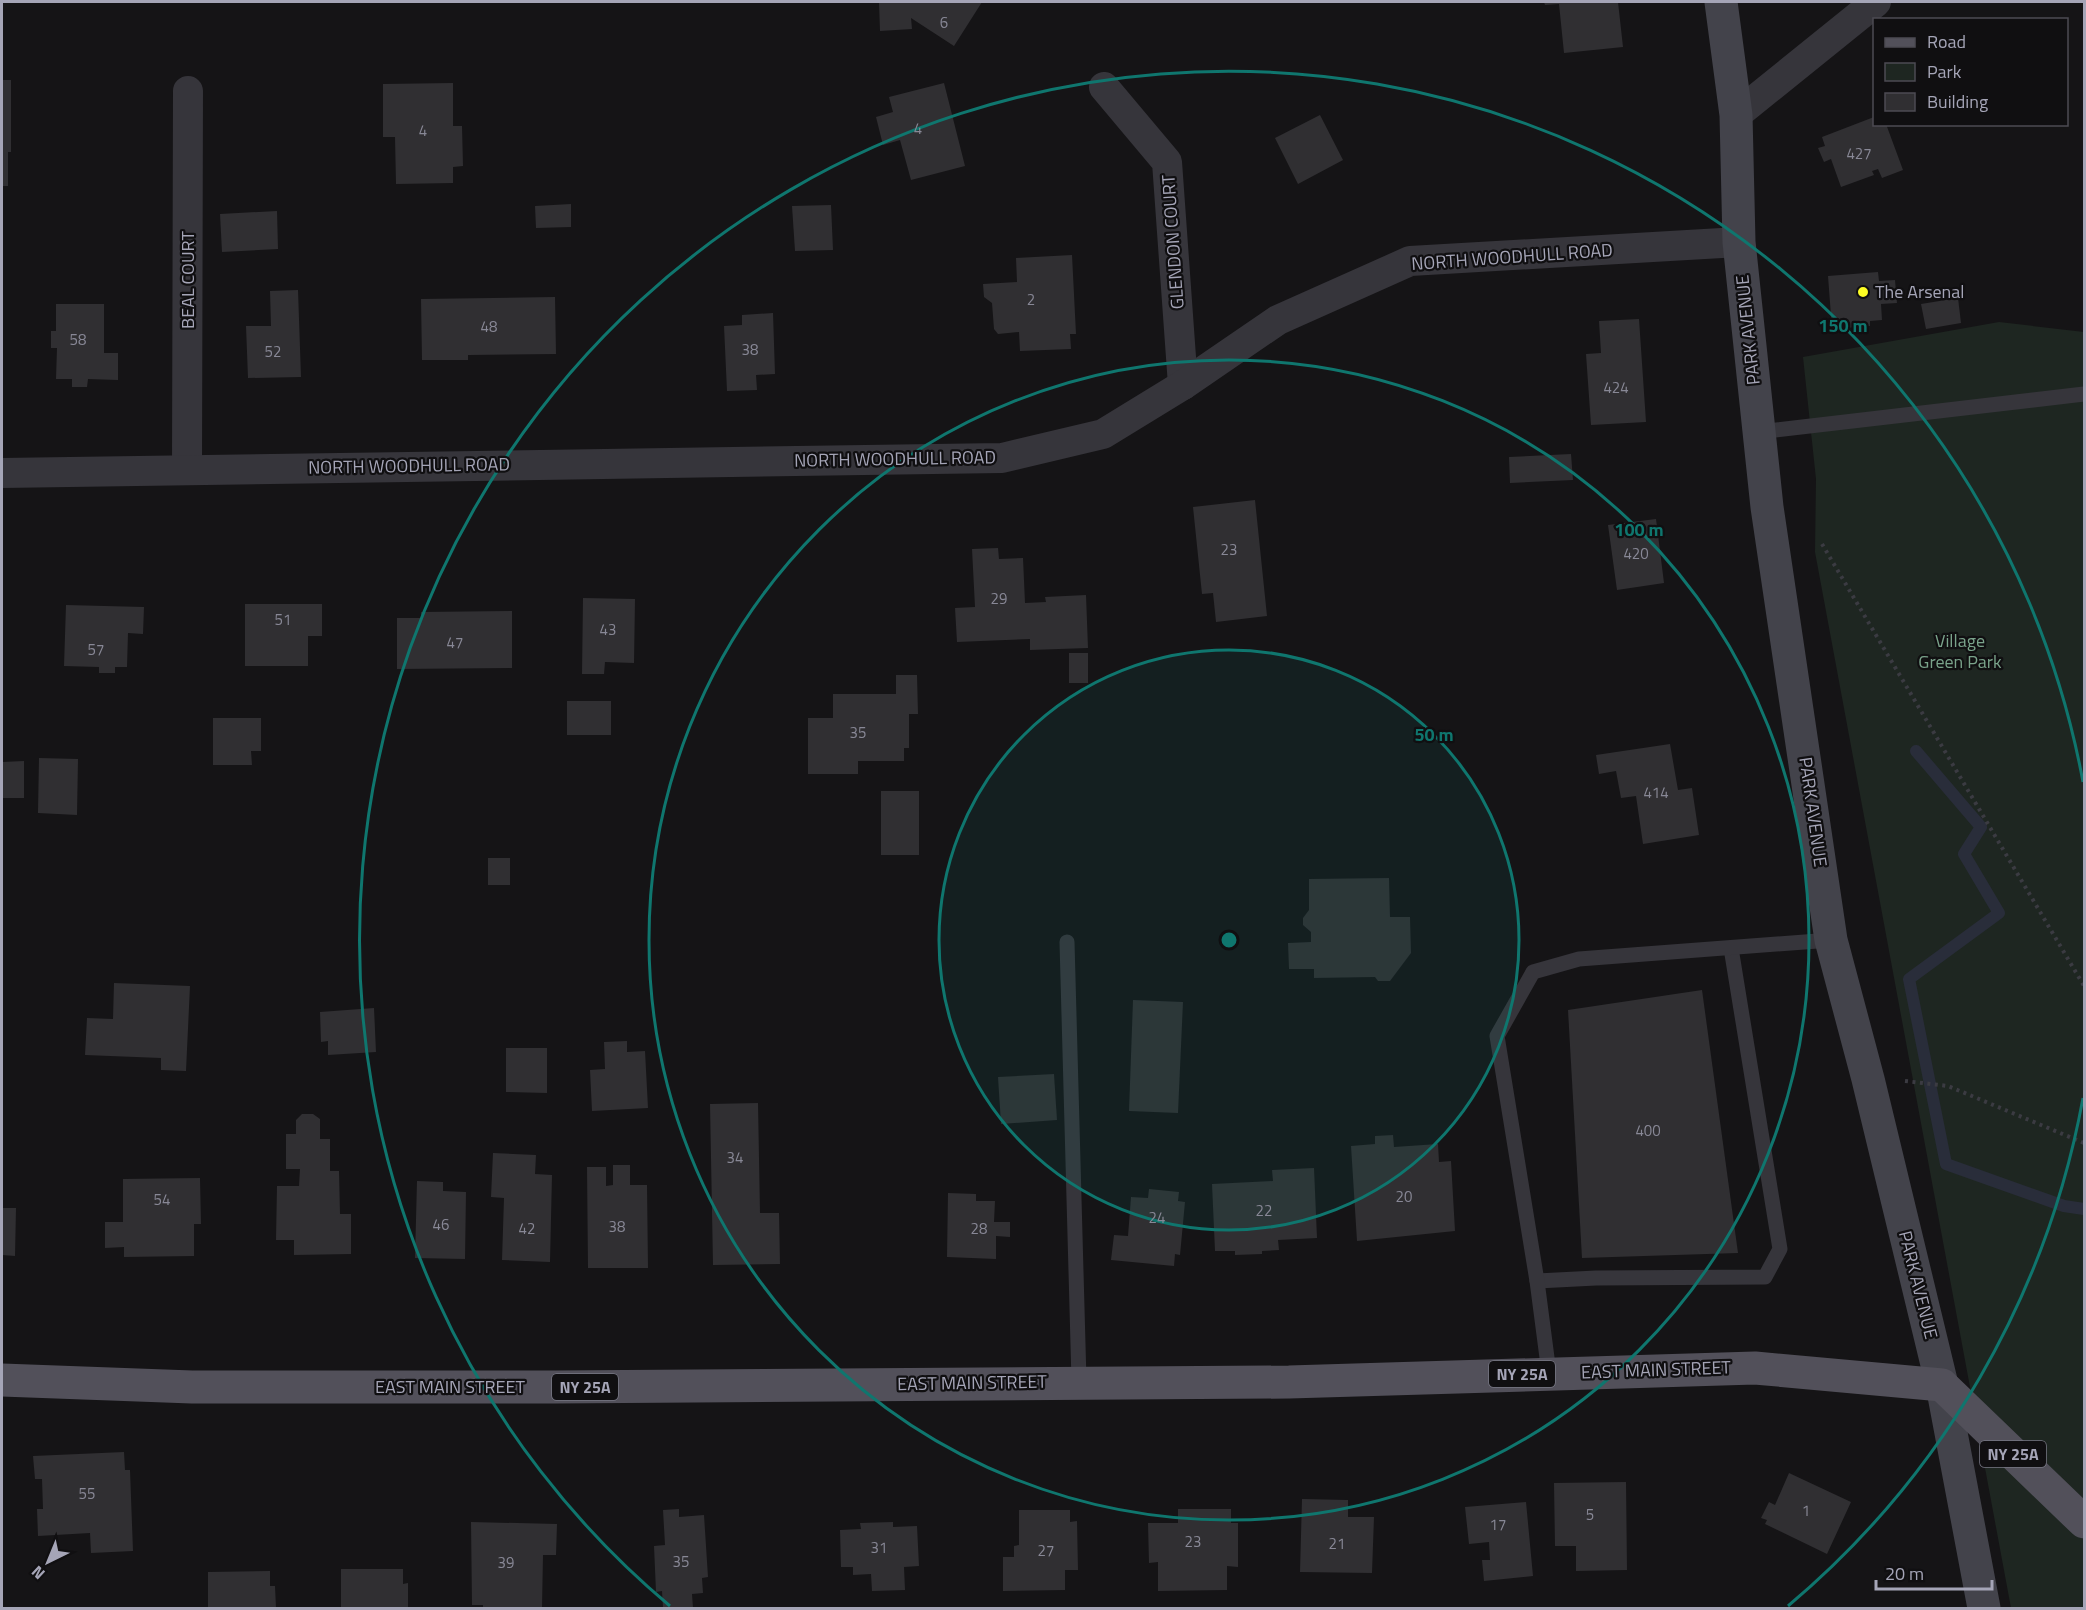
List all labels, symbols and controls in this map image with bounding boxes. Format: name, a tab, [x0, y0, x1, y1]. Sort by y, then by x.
house number: 6	[940, 11, 948, 34]
legend	[1873, 18, 2068, 126]
text: Road	[1927, 28, 1966, 55]
text: Park	[1927, 58, 1962, 85]
text: Building	[1927, 88, 1988, 115]
house number: 4	[914, 117, 922, 140]
house number: 4	[419, 119, 427, 142]
house number: 427	[1846, 142, 1872, 165]
street label: GLENDON COURT	[1154, 173, 1191, 310]
street label: BEAL COURT	[174, 231, 201, 329]
street label: NORTH WOODHULL ROAD	[1410, 236, 1614, 277]
street label: PARK AVENUE	[1728, 274, 1767, 386]
place label: The Arsenal	[1875, 278, 1964, 305]
marker: The Arsenal	[1856, 285, 1870, 299]
house number: 2	[1027, 288, 1035, 311]
text: 150 m	[1818, 312, 1868, 339]
house number: 48	[481, 315, 497, 338]
house number: 58	[70, 328, 86, 351]
house number: 38	[742, 338, 758, 361]
house number: 52	[265, 340, 281, 363]
house number: 424	[1603, 376, 1629, 399]
street label: NORTH WOODHULL ROAD	[794, 443, 996, 474]
street label: NORTH WOODHULL ROAD	[308, 450, 510, 481]
text: 100 m	[1614, 516, 1664, 543]
house number: 23	[1221, 538, 1237, 561]
house number: 420	[1623, 542, 1649, 565]
house number: 29	[991, 587, 1007, 610]
house number: 51	[275, 608, 291, 631]
house number: 43	[600, 618, 616, 641]
park label: Village Green Park	[1918, 627, 2002, 675]
house number: 47	[447, 631, 463, 654]
house number: 57	[88, 638, 104, 661]
house number: 35	[850, 721, 866, 744]
text: 50 m	[1414, 721, 1454, 748]
street label: PARK AVENUE	[1792, 755, 1835, 869]
house number: 414	[1643, 781, 1669, 804]
centre of rings	[1219, 930, 1239, 950]
house number: 400	[1635, 1119, 1661, 1142]
house number: 34	[727, 1146, 743, 1169]
house number: 20	[1396, 1185, 1412, 1208]
house number: 54	[154, 1188, 170, 1211]
house number: 22	[1256, 1199, 1272, 1222]
house number: 24	[1149, 1206, 1165, 1229]
house number: 46	[433, 1213, 449, 1236]
house number: 38	[609, 1215, 625, 1238]
house number: 42	[519, 1217, 535, 1240]
house number: 28	[971, 1217, 987, 1240]
street label: PARK AVENUE	[1892, 1228, 1945, 1342]
street label: EAST MAIN STREET	[1581, 1353, 1732, 1386]
road number: NY 25A	[1489, 1361, 1555, 1387]
street label: EAST MAIN STREET	[897, 1368, 1048, 1397]
street label: EAST MAIN STREET	[375, 1373, 525, 1400]
road number: NY 25A	[552, 1374, 618, 1400]
road number: NY 25A	[1980, 1441, 2046, 1467]
house number: 55	[79, 1482, 95, 1505]
house number: 1	[1802, 1499, 1810, 1522]
house number: 5	[1586, 1503, 1594, 1526]
house number: 17	[1490, 1513, 1506, 1536]
house number: 23	[1185, 1530, 1201, 1553]
north arrow	[18, 1532, 78, 1592]
house number: 21	[1329, 1532, 1345, 1555]
house number: 31	[871, 1536, 887, 1559]
house number: 27	[1038, 1539, 1054, 1562]
house number: 35	[673, 1550, 689, 1573]
house number: 39	[498, 1551, 514, 1574]
scale bar	[1876, 1553, 1992, 1591]
text: N	[26, 1560, 50, 1586]
text: 20 m	[1885, 1560, 1924, 1587]

